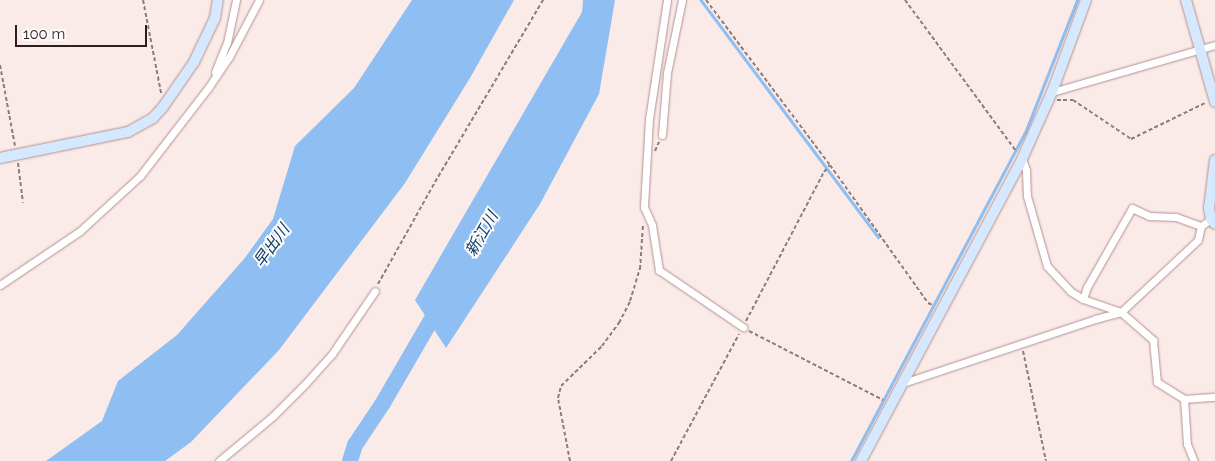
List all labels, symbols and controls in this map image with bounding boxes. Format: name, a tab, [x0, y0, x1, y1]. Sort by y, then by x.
scale bar	[18, 15, 150, 47]
text: 100 m	[23, 25, 65, 43]
water label: 新江川	[462, 208, 502, 260]
water label: 早出川	[250, 221, 294, 271]

